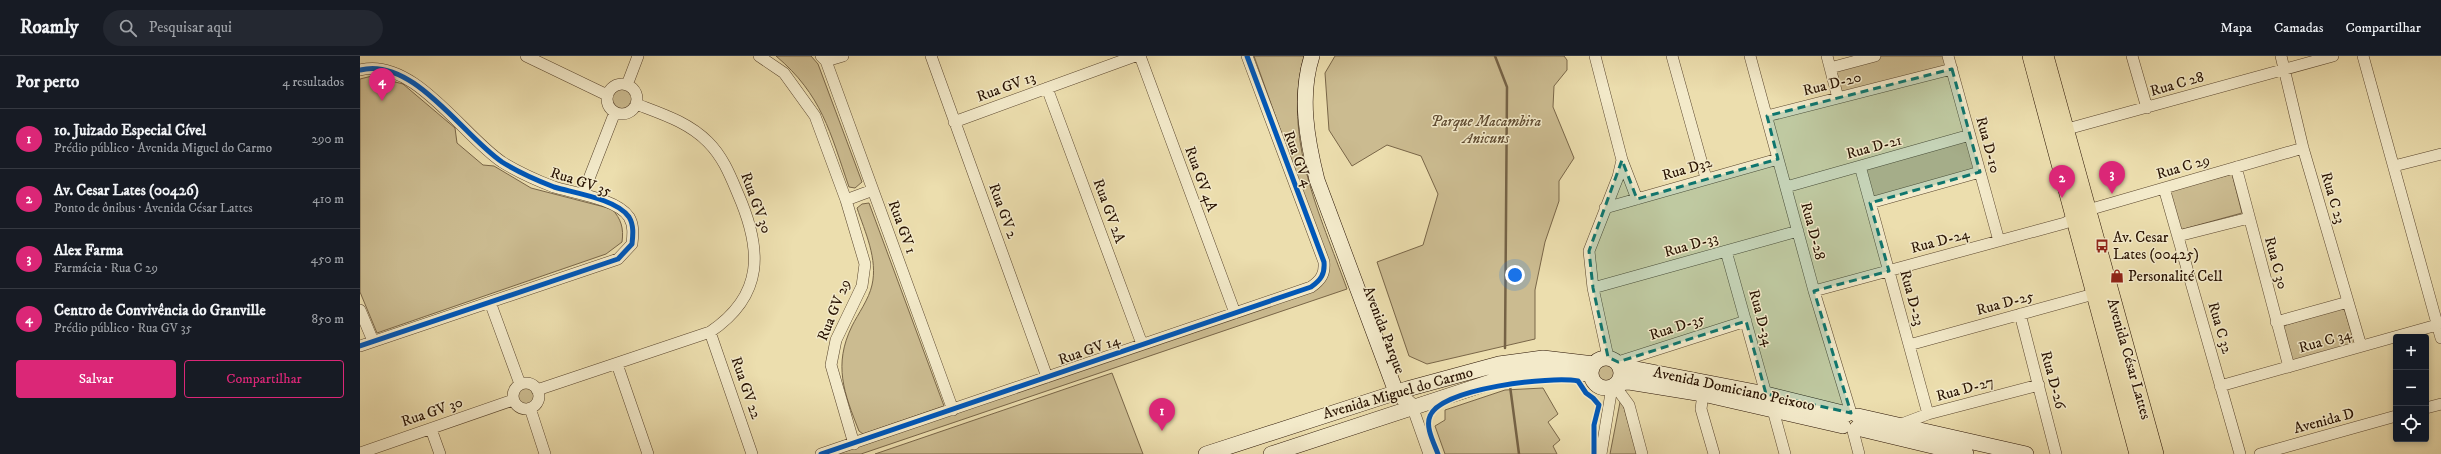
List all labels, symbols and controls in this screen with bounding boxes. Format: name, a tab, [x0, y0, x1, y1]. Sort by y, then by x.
search box	[103, 10, 383, 46]
text: Roamly	[20, 16, 79, 39]
icon: search	[117, 17, 139, 39]
text: Pesquisar aqui	[149, 18, 232, 37]
text: Mapa	[2220, 19, 2252, 37]
text: Camadas	[2274, 19, 2323, 37]
text: Compartilhar	[2345, 19, 2421, 37]
street label: Rua C 28	[2148, 67, 2206, 101]
pin: 4	[369, 68, 395, 101]
street label: Rua GV 13	[974, 68, 1038, 106]
street label: Rua D-20	[1801, 68, 1863, 100]
text: Por perto	[16, 71, 79, 93]
text: 4 resultados	[282, 74, 344, 90]
park label: Parque Macambira Anicuns	[1431, 112, 1541, 148]
street label: Rua D-10	[1971, 115, 2005, 175]
text: 1o. Juizado Especial Cível	[54, 121, 206, 140]
street label: Rua GV 4	[1279, 128, 1317, 190]
street label: Rua D-21	[1844, 130, 1904, 164]
text: 1	[27, 131, 31, 147]
text: 290 m	[312, 131, 344, 147]
text: Prédio público · Avenida Miguel do Carmo	[54, 140, 272, 156]
street label: Rua GV 4A	[1180, 144, 1222, 215]
street label: Rua C 29	[2154, 150, 2212, 184]
street label: Rua D32	[1660, 153, 1715, 185]
pin: 3	[2099, 161, 2125, 194]
street label: Rua GV 35	[548, 163, 614, 201]
pin: 2	[2049, 165, 2075, 198]
street label: Rua GV 30	[736, 170, 776, 236]
street label: Rua C 23	[2317, 170, 2349, 226]
street label: Rua GV 2A	[1089, 176, 1130, 246]
text: Av. Cesar Lates (00426)	[54, 181, 199, 200]
street label: Rua GV 2	[984, 181, 1022, 242]
text: 2	[26, 191, 32, 207]
text: 410 m	[312, 191, 344, 207]
street label: Rua GV 1	[884, 198, 920, 256]
text: Ponto de ônibus · Avenida César Lattes	[54, 200, 253, 216]
street label: Rua D-28	[1796, 200, 1830, 262]
street label: Rua D-24	[1909, 224, 1972, 258]
street label: Rua D-33	[1662, 228, 1720, 262]
place label: Av. Cesar Lates (00425)	[2113, 228, 2199, 264]
street label: Rua C 30	[2260, 235, 2292, 291]
bus stop icon: Av. Cesar Lates (00425)	[2094, 238, 2110, 254]
text: Alex Farma	[54, 241, 123, 260]
text: 3	[27, 251, 31, 267]
text: 450 m	[311, 251, 344, 267]
text: Farmácia · Rua C 29	[54, 260, 158, 276]
your location	[1505, 265, 1525, 285]
place label: Personalité Cell	[2128, 267, 2223, 286]
street label: Rua D-23	[1895, 268, 1929, 328]
shop icon: Personalité Cell	[2109, 268, 2125, 284]
street label: Rua GV 29	[813, 276, 855, 344]
street label: Avenida Parque	[1359, 284, 1409, 376]
street label: Rua D-25	[1974, 286, 2036, 320]
street label: Rua D-34	[1744, 287, 1778, 349]
street label: Avenida César Lattes	[2103, 296, 2155, 422]
street label: Rua C 32	[2204, 300, 2237, 357]
text: Centro de Convivência do Granville	[54, 301, 266, 320]
street label: Rua D-35	[1647, 309, 1708, 345]
text: 4	[25, 311, 33, 327]
text: 850 m	[311, 311, 344, 327]
text: Prédio público · Rua GV 35	[54, 320, 192, 336]
street label: Rua C 34	[2296, 324, 2354, 358]
street label: Rua GV 14	[1056, 330, 1123, 369]
map controls	[2393, 334, 2429, 442]
button: +	[2393, 334, 2429, 370]
street label: Rua D-26	[2036, 349, 2070, 412]
street label: Rua GV 22	[726, 354, 766, 422]
button: Salvar	[16, 360, 176, 398]
button: Compartilhar	[184, 360, 344, 398]
street label: Avenida Miguel do Carmo	[1321, 362, 1475, 424]
street label: Avenida Domiciano Peixoto	[1651, 363, 1817, 415]
button: −	[2393, 370, 2429, 406]
street label: Rua D-27	[1934, 372, 1996, 406]
street label: Rua GV 30	[399, 393, 465, 431]
pin: 1	[1149, 398, 1175, 431]
street label: Avenida D	[2292, 404, 2356, 438]
button: locate	[2393, 406, 2429, 442]

